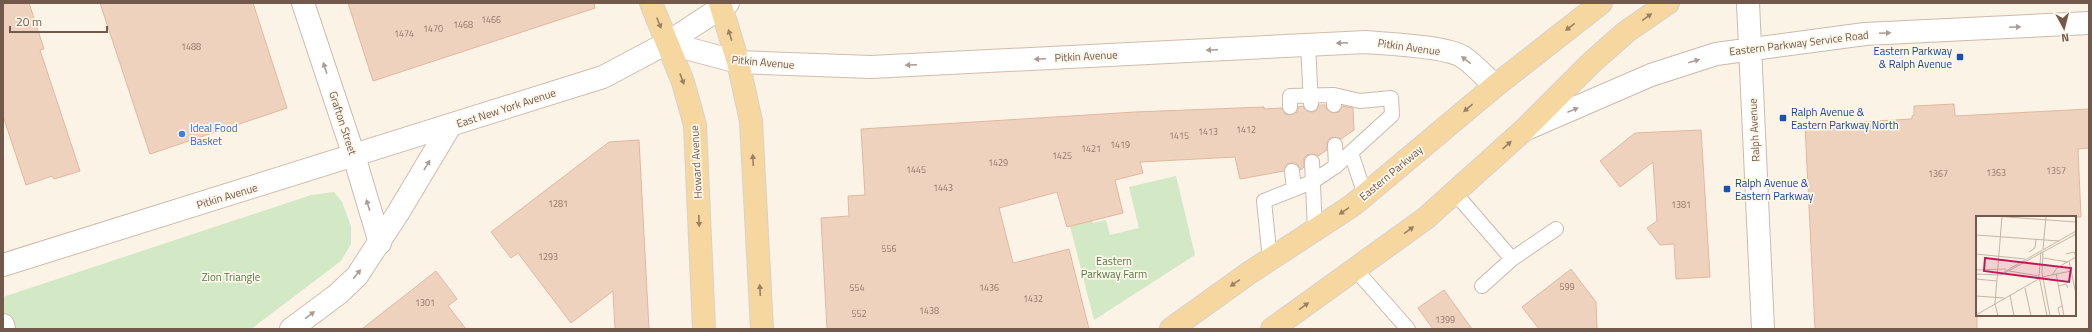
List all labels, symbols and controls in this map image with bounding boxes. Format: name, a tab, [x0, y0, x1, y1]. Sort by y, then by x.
scale bar	[10, 8, 107, 34]
north arrow	[2044, 8, 2084, 48]
text: 20 m	[16, 12, 42, 31]
house number: 1466	[481, 13, 501, 26]
one-way arrow	[1642, 13, 1652, 21]
one-way arrow	[656, 17, 662, 29]
house number: 1468	[453, 18, 473, 31]
house number: 1470	[423, 22, 443, 35]
one-way arrow	[1564, 23, 1575, 31]
one-way arrow	[2009, 24, 2022, 30]
street label: Eastern Parkway Service Road	[1728, 26, 1870, 59]
house number: 1474	[394, 27, 414, 40]
one-way arrow	[727, 29, 733, 41]
one-way arrow	[1879, 30, 1892, 36]
text: N	[2060, 30, 2070, 46]
street label: Pitkin Avenue	[1377, 35, 1442, 59]
house number: 1488	[181, 40, 201, 53]
one-way arrow	[1335, 40, 1348, 46]
place label: Eastern Parkway & Ralph Avenue	[1874, 43, 1953, 72]
street label: Pitkin Avenue	[1054, 46, 1118, 66]
one-way arrow	[1206, 46, 1218, 53]
street label: Pitkin Avenue	[731, 51, 796, 73]
marker: Eastern Parkway & Ralph Avenue	[1955, 52, 1965, 62]
one-way arrow	[1034, 55, 1046, 62]
one-way arrow	[1460, 56, 1471, 65]
one-way arrow	[1688, 58, 1700, 64]
one-way arrow	[321, 62, 327, 74]
one-way arrow	[905, 62, 917, 69]
one-way arrow	[679, 74, 685, 86]
street label: East New York Avenue	[454, 84, 558, 132]
street label: Grafton Street	[325, 89, 361, 157]
street label: Ralph Avenue	[1744, 98, 1764, 162]
one-way arrow	[1463, 104, 1474, 113]
place label: Ralph Avenue & Eastern Parkway North	[1791, 104, 1899, 133]
one-way arrow	[1568, 106, 1580, 112]
marker: Ralph Avenue & Eastern Parkway North	[1778, 113, 1788, 123]
place label: Ideal Food Basket	[190, 120, 238, 149]
house number: 1412	[1236, 123, 1256, 136]
street label: Howard Avenue	[686, 125, 706, 199]
house number: 1413	[1198, 125, 1218, 138]
marker: Ideal Food Basket	[177, 129, 187, 139]
house number: 1415	[1169, 129, 1189, 142]
house number: 1419	[1110, 138, 1130, 151]
street label: Eastern Parkway	[1356, 141, 1427, 204]
one-way arrow	[1503, 141, 1512, 150]
house number: 1421	[1081, 142, 1101, 155]
house number: 1425	[1052, 149, 1072, 162]
one-way arrow	[750, 153, 756, 166]
house number: 1429	[988, 156, 1008, 169]
one-way arrow	[424, 159, 431, 171]
house number: 1445	[906, 163, 926, 176]
house number: 1357	[2046, 164, 2066, 177]
house number: 1363	[1986, 166, 2006, 179]
house number: 1367	[1928, 167, 1948, 180]
place label: Ralph Avenue & Eastern Parkway	[1735, 175, 1814, 204]
street label: Pitkin Avenue	[194, 179, 260, 213]
house number: 1443	[933, 181, 953, 194]
marker: Ralph Avenue & Eastern Parkway	[1722, 184, 1732, 194]
house number: 1281	[548, 197, 568, 210]
house number: 1381	[1671, 198, 1691, 211]
one-way arrow	[365, 199, 371, 211]
one-way arrow	[1338, 208, 1350, 215]
one-way arrow	[696, 215, 703, 227]
inset map	[1976, 216, 2076, 316]
one-way arrow	[1404, 226, 1415, 234]
house number: 556	[881, 242, 897, 255]
house number: 1293	[538, 250, 558, 263]
park label: Eastern Parkway Farm	[1081, 253, 1147, 282]
park label: Zion Triangle	[202, 269, 261, 285]
one-way arrow	[353, 269, 362, 280]
one-way arrow	[1230, 279, 1241, 287]
house number: 599	[1559, 280, 1575, 293]
house number: 554	[849, 281, 865, 294]
house number: 1436	[979, 281, 999, 294]
one-way arrow	[757, 283, 763, 296]
house number: 1432	[1023, 292, 1043, 305]
house number: 1301	[415, 296, 435, 309]
one-way arrow	[1299, 302, 1309, 310]
house number: 1438	[919, 304, 939, 317]
house number: 552	[851, 307, 867, 320]
one-way arrow	[305, 311, 315, 319]
house number: 1399	[1435, 313, 1455, 326]

